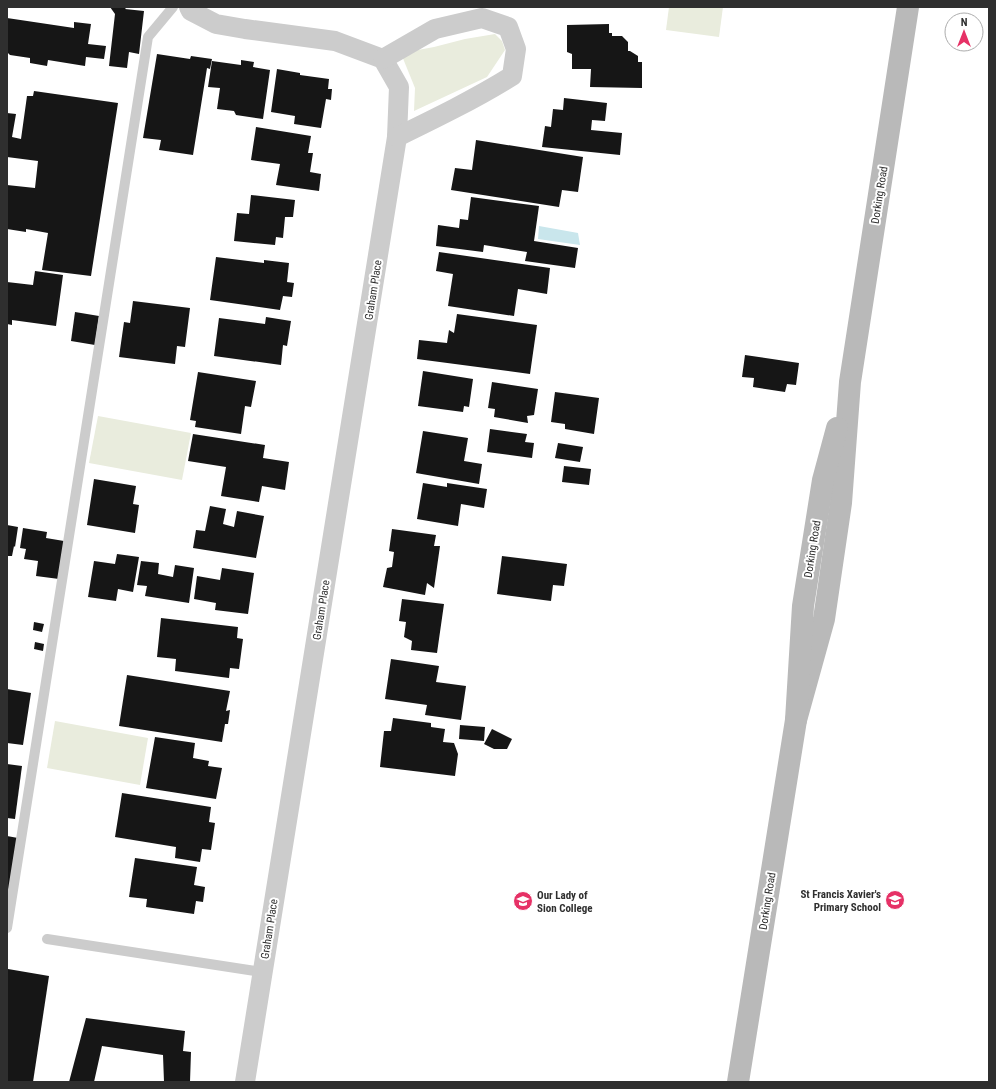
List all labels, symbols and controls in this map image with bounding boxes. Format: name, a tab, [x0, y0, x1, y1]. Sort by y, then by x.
north arrow	[944, 12, 984, 52]
text: N	[961, 16, 968, 29]
street label: Dorking Road	[869, 165, 890, 225]
street label: Graham Place	[362, 259, 385, 321]
street label: Dorking Road	[802, 519, 823, 579]
street label: Graham Place	[310, 579, 333, 641]
street label: Dorking Road	[757, 871, 778, 931]
place label: St Francis Xavier's Primary School	[800, 888, 881, 914]
place label: Our Lady of Sion College	[537, 889, 592, 915]
school or university icon: St Francis Xavier's Primary School	[884, 889, 906, 911]
school or university icon: Our Lady of Sion College	[512, 890, 534, 912]
street label: Graham Place	[258, 898, 281, 960]

